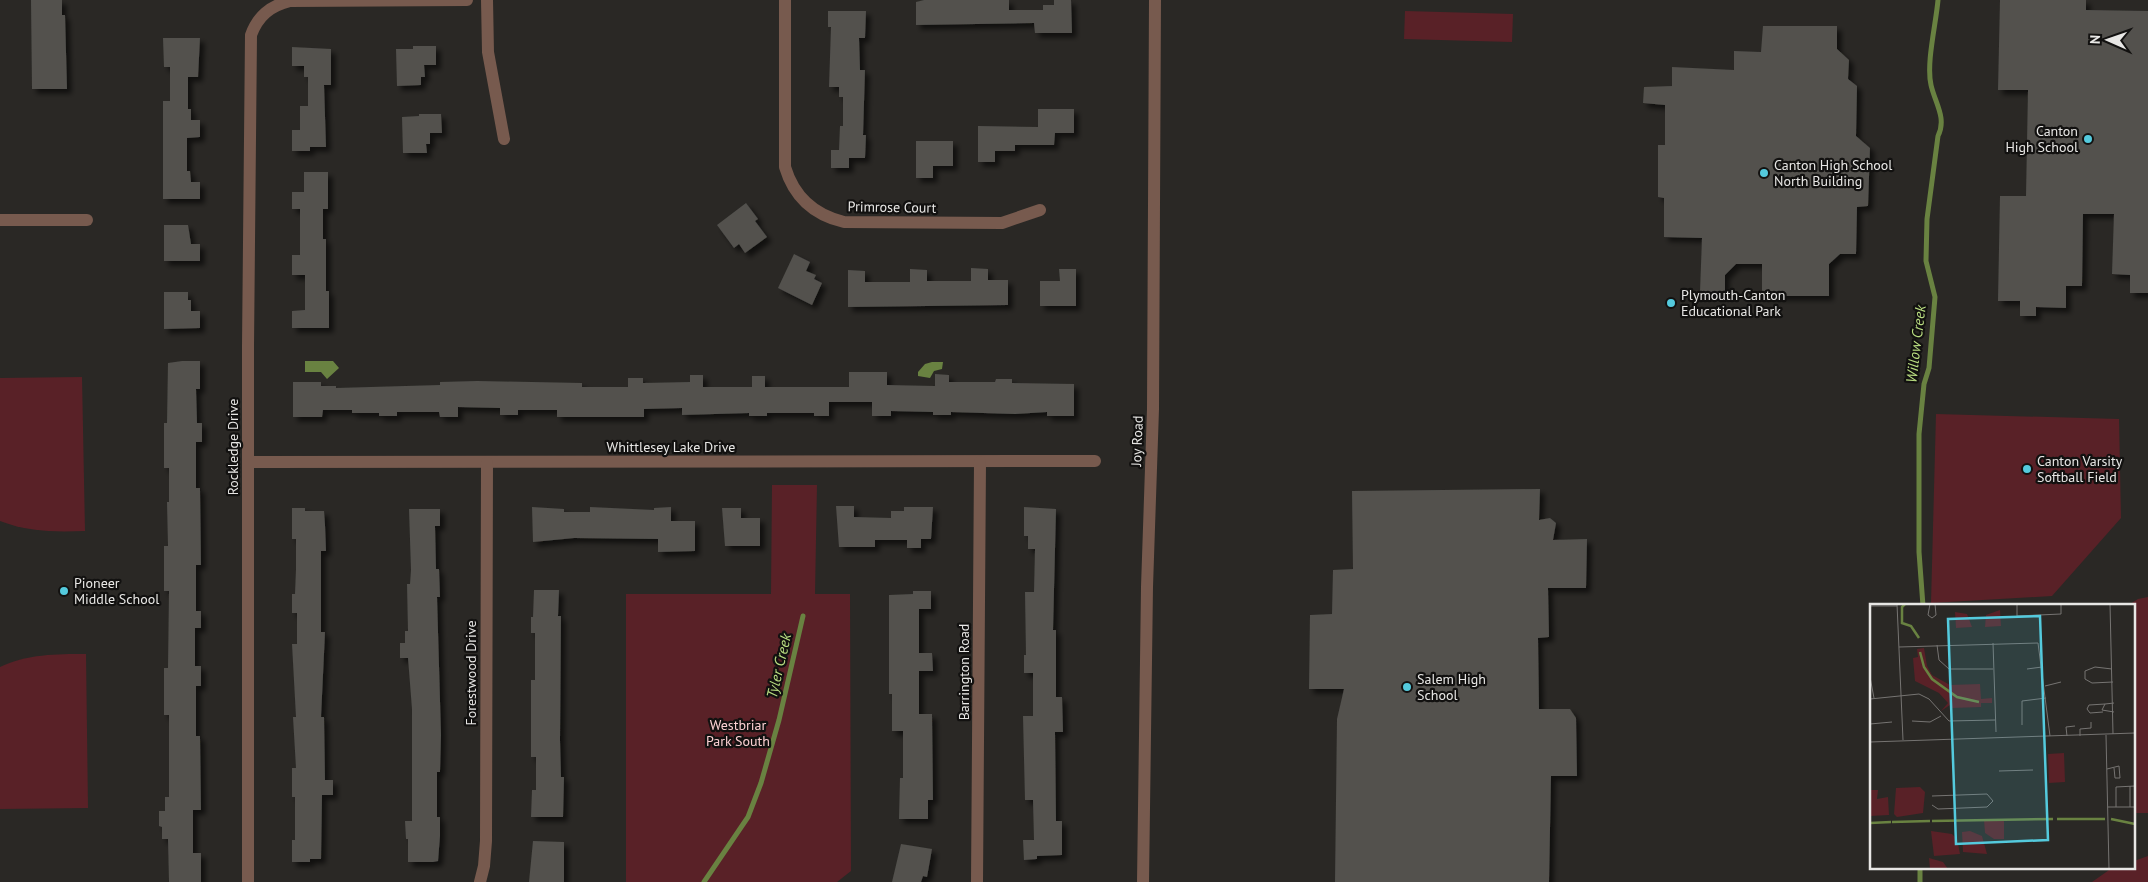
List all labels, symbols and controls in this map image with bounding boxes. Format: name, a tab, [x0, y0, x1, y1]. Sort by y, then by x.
north arrow	[2083, 15, 2133, 65]
text: N	[2086, 35, 2104, 44]
place label: Canton High School	[2005, 122, 2078, 156]
marker: Canton High School	[2082, 133, 2094, 145]
place label: Canton High School North Building	[1774, 156, 1892, 190]
marker: Canton High School North Building	[1758, 167, 1770, 179]
street label: Primrose Court	[847, 197, 937, 217]
place label: Plymouth-Canton Educational Park	[1681, 286, 1785, 320]
marker: Plymouth-Canton Educational Park	[1665, 297, 1677, 309]
water label: Willow Creek	[1901, 303, 1930, 384]
street label: Rockledge Drive	[224, 399, 242, 495]
street label: Joy Road	[1127, 415, 1147, 468]
street label: Whittlesey Lake Drive	[607, 438, 735, 456]
place label: Canton Varsity Softball Field	[2037, 452, 2123, 486]
marker: Canton Varsity Softball Field	[2021, 463, 2033, 475]
place label: Pioneer Middle School	[74, 574, 159, 608]
marker: Pioneer Middle School	[58, 585, 70, 597]
inset map	[1870, 604, 2136, 870]
street label: Forestwood Drive	[462, 620, 480, 726]
street label: Barrington Road	[955, 624, 973, 720]
water label: Tyler Creek	[762, 630, 795, 700]
place label: Salem High School	[1417, 670, 1486, 704]
marker: Salem High School	[1401, 681, 1413, 693]
park label: Westbriar Park South	[706, 716, 770, 750]

